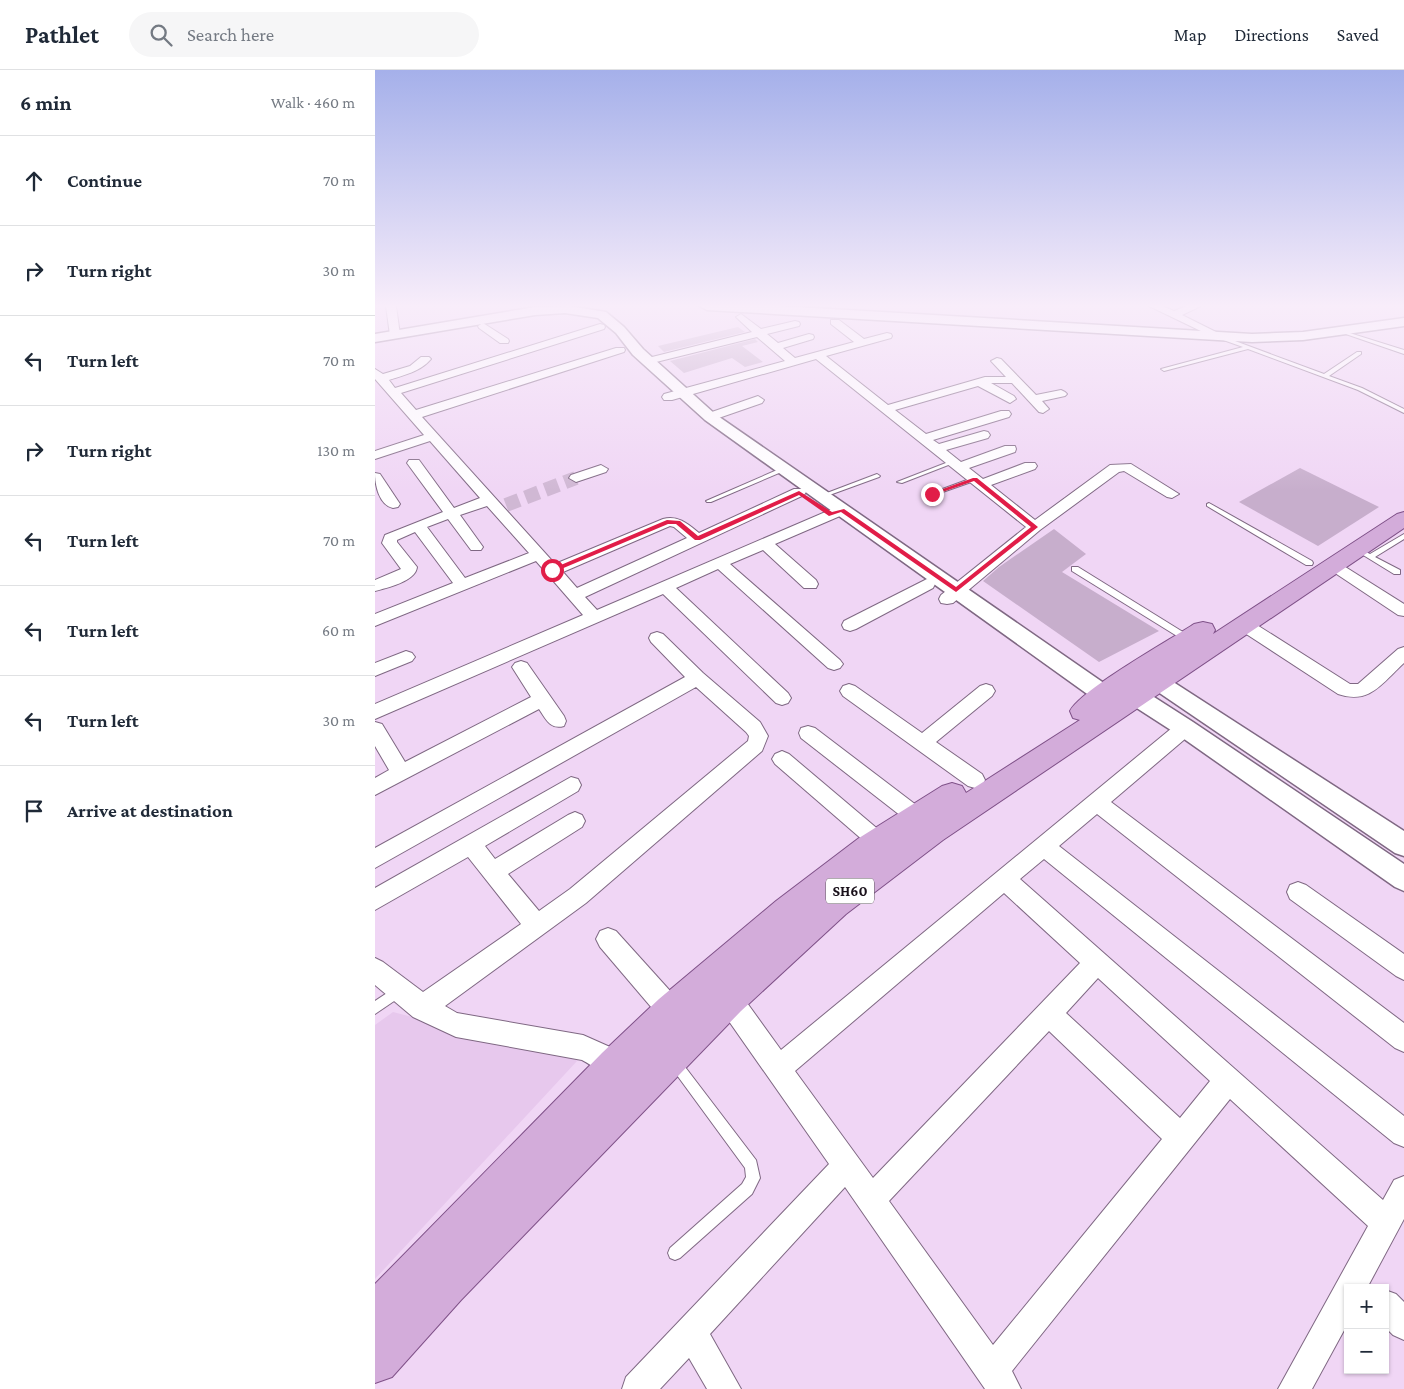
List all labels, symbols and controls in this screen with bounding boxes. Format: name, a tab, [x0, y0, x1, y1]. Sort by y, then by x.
search box	[129, 12, 479, 57]
text: Pathlet	[25, 21, 99, 48]
icon: search	[147, 21, 175, 49]
text: Search here	[187, 24, 274, 45]
text: Map	[1174, 25, 1206, 45]
text: Directions	[1234, 25, 1309, 45]
text: Saved	[1337, 25, 1379, 45]
text: 6 min	[20, 91, 71, 115]
text: Walk · 460 m	[271, 94, 355, 111]
icon: ahead	[20, 167, 48, 195]
text: Continue	[67, 170, 142, 191]
text: 70 m	[323, 172, 355, 189]
icon: right	[20, 257, 48, 285]
text: Turn right	[67, 260, 152, 281]
text: 30 m	[323, 262, 355, 279]
icon: left	[20, 347, 48, 375]
text: Turn left	[67, 350, 139, 371]
text: 70 m	[323, 352, 355, 369]
icon: right	[20, 437, 48, 465]
text: Turn right	[67, 440, 152, 461]
text: 130 m	[317, 442, 355, 459]
route end	[921, 483, 944, 506]
icon: left	[20, 527, 48, 555]
text: Turn left	[67, 530, 139, 551]
text: 70 m	[323, 532, 355, 549]
route start	[541, 559, 564, 582]
icon: left	[20, 617, 48, 645]
text: Turn left	[67, 620, 139, 641]
text: 60 m	[322, 622, 355, 639]
icon: left	[20, 707, 48, 735]
text: Turn left	[67, 710, 139, 731]
text: 30 m	[323, 712, 355, 729]
icon: arrive	[20, 797, 48, 825]
text: Arrive at destination	[67, 800, 233, 821]
road number: SH60	[826, 878, 874, 904]
map controls	[1344, 1284, 1389, 1374]
button: +	[1344, 1284, 1389, 1329]
button: −	[1344, 1329, 1389, 1374]

